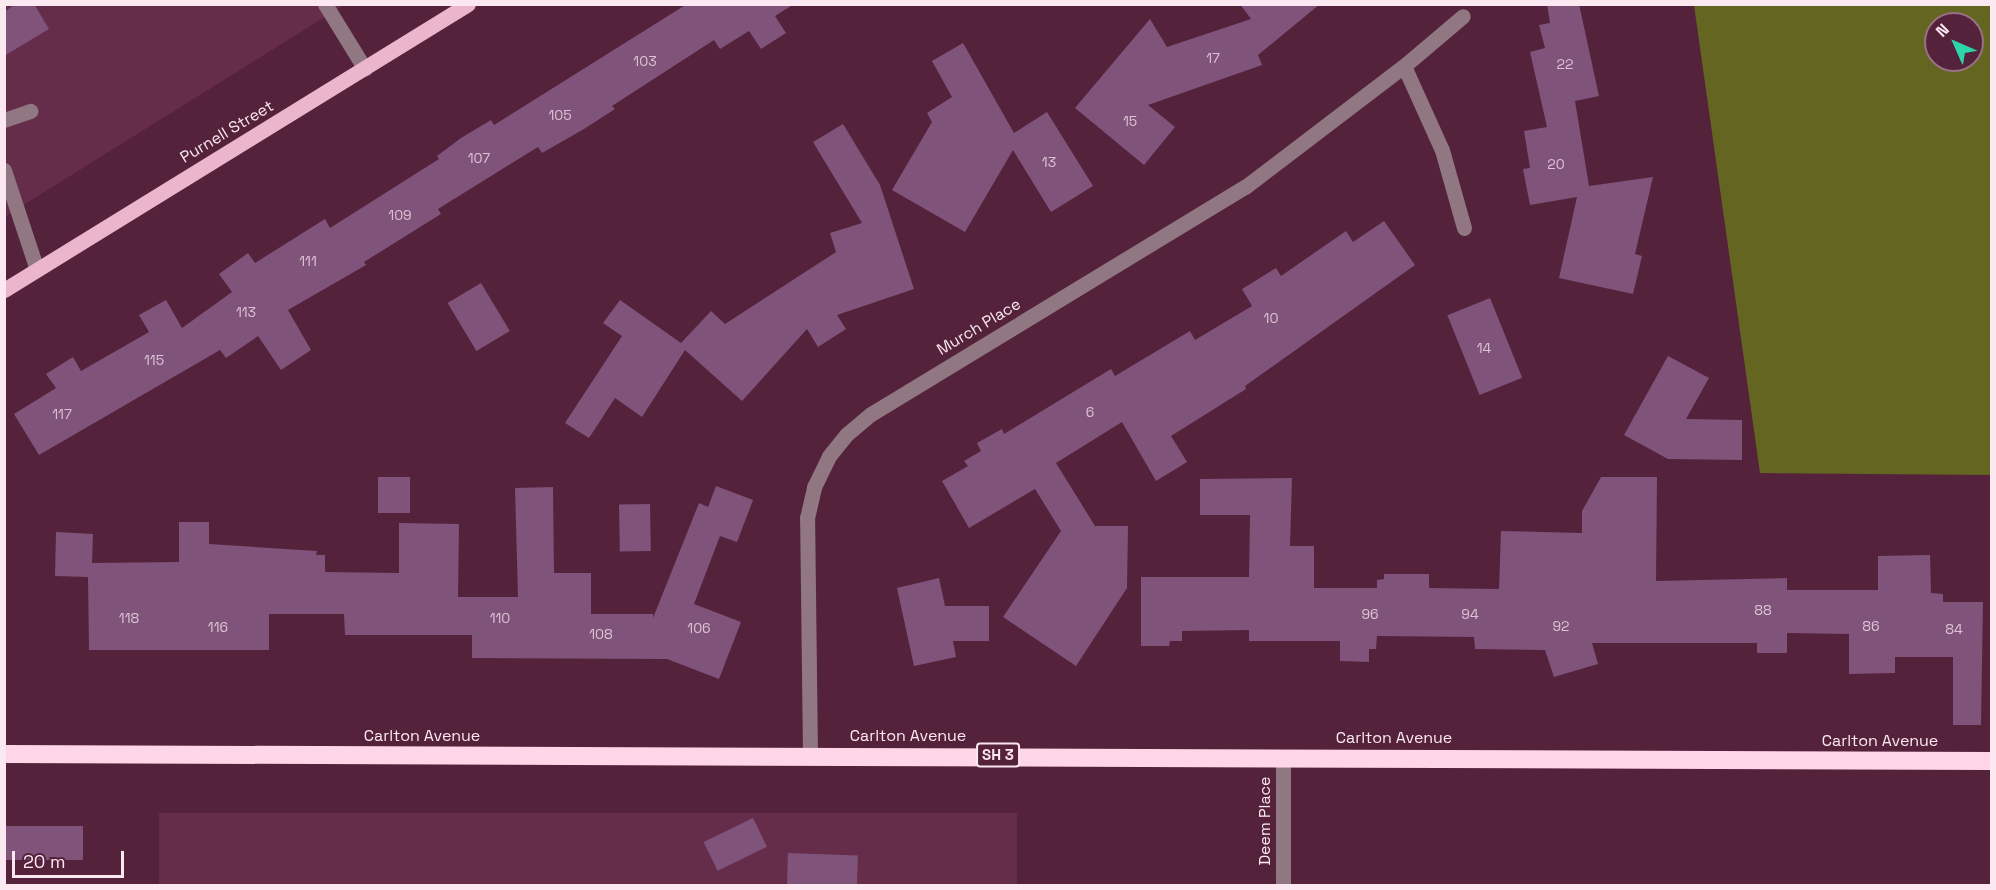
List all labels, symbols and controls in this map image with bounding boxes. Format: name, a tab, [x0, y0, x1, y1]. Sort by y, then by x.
north arrow	[1924, 12, 1984, 72]
text: N	[1931, 19, 1954, 42]
house number: 17	[1206, 50, 1220, 66]
house number: 103	[633, 53, 657, 69]
house number: 22	[1557, 56, 1573, 72]
street label: Purnell Street	[177, 97, 277, 167]
house number: 105	[548, 107, 572, 123]
house number: 15	[1123, 113, 1137, 129]
house number: 107	[468, 150, 490, 166]
house number: 13	[1042, 154, 1056, 170]
house number: 20	[1547, 156, 1565, 172]
house number: 109	[388, 207, 412, 223]
house number: 111	[299, 253, 317, 269]
street label: Murch Place	[934, 294, 1024, 360]
house number: 113	[236, 304, 256, 320]
house number: 10	[1264, 310, 1278, 326]
house number: 14	[1477, 340, 1491, 356]
house number: 115	[144, 352, 164, 368]
house number: 6	[1086, 404, 1094, 420]
house number: 117	[52, 406, 72, 422]
house number: 88	[1754, 602, 1772, 618]
house number: 96	[1361, 606, 1379, 622]
house number: 94	[1461, 606, 1479, 622]
house number: 118	[119, 610, 139, 626]
house number: 110	[490, 610, 510, 626]
house number: 92	[1552, 618, 1570, 634]
house number: 86	[1862, 618, 1880, 634]
house number: 116	[208, 619, 228, 635]
house number: 106	[687, 620, 711, 636]
house number: 84	[1945, 621, 1963, 637]
house number: 108	[589, 626, 613, 642]
street label: Carlton Avenue	[364, 726, 480, 746]
street label: Carlton Avenue	[850, 726, 966, 746]
street label: Carlton Avenue	[1336, 728, 1452, 748]
street label: Carlton Avenue	[1822, 731, 1938, 751]
road number: SH 3	[976, 743, 1020, 767]
street label: Deem Place	[1255, 777, 1275, 865]
scale bar	[15, 839, 128, 877]
text: 20 m	[23, 850, 66, 873]

